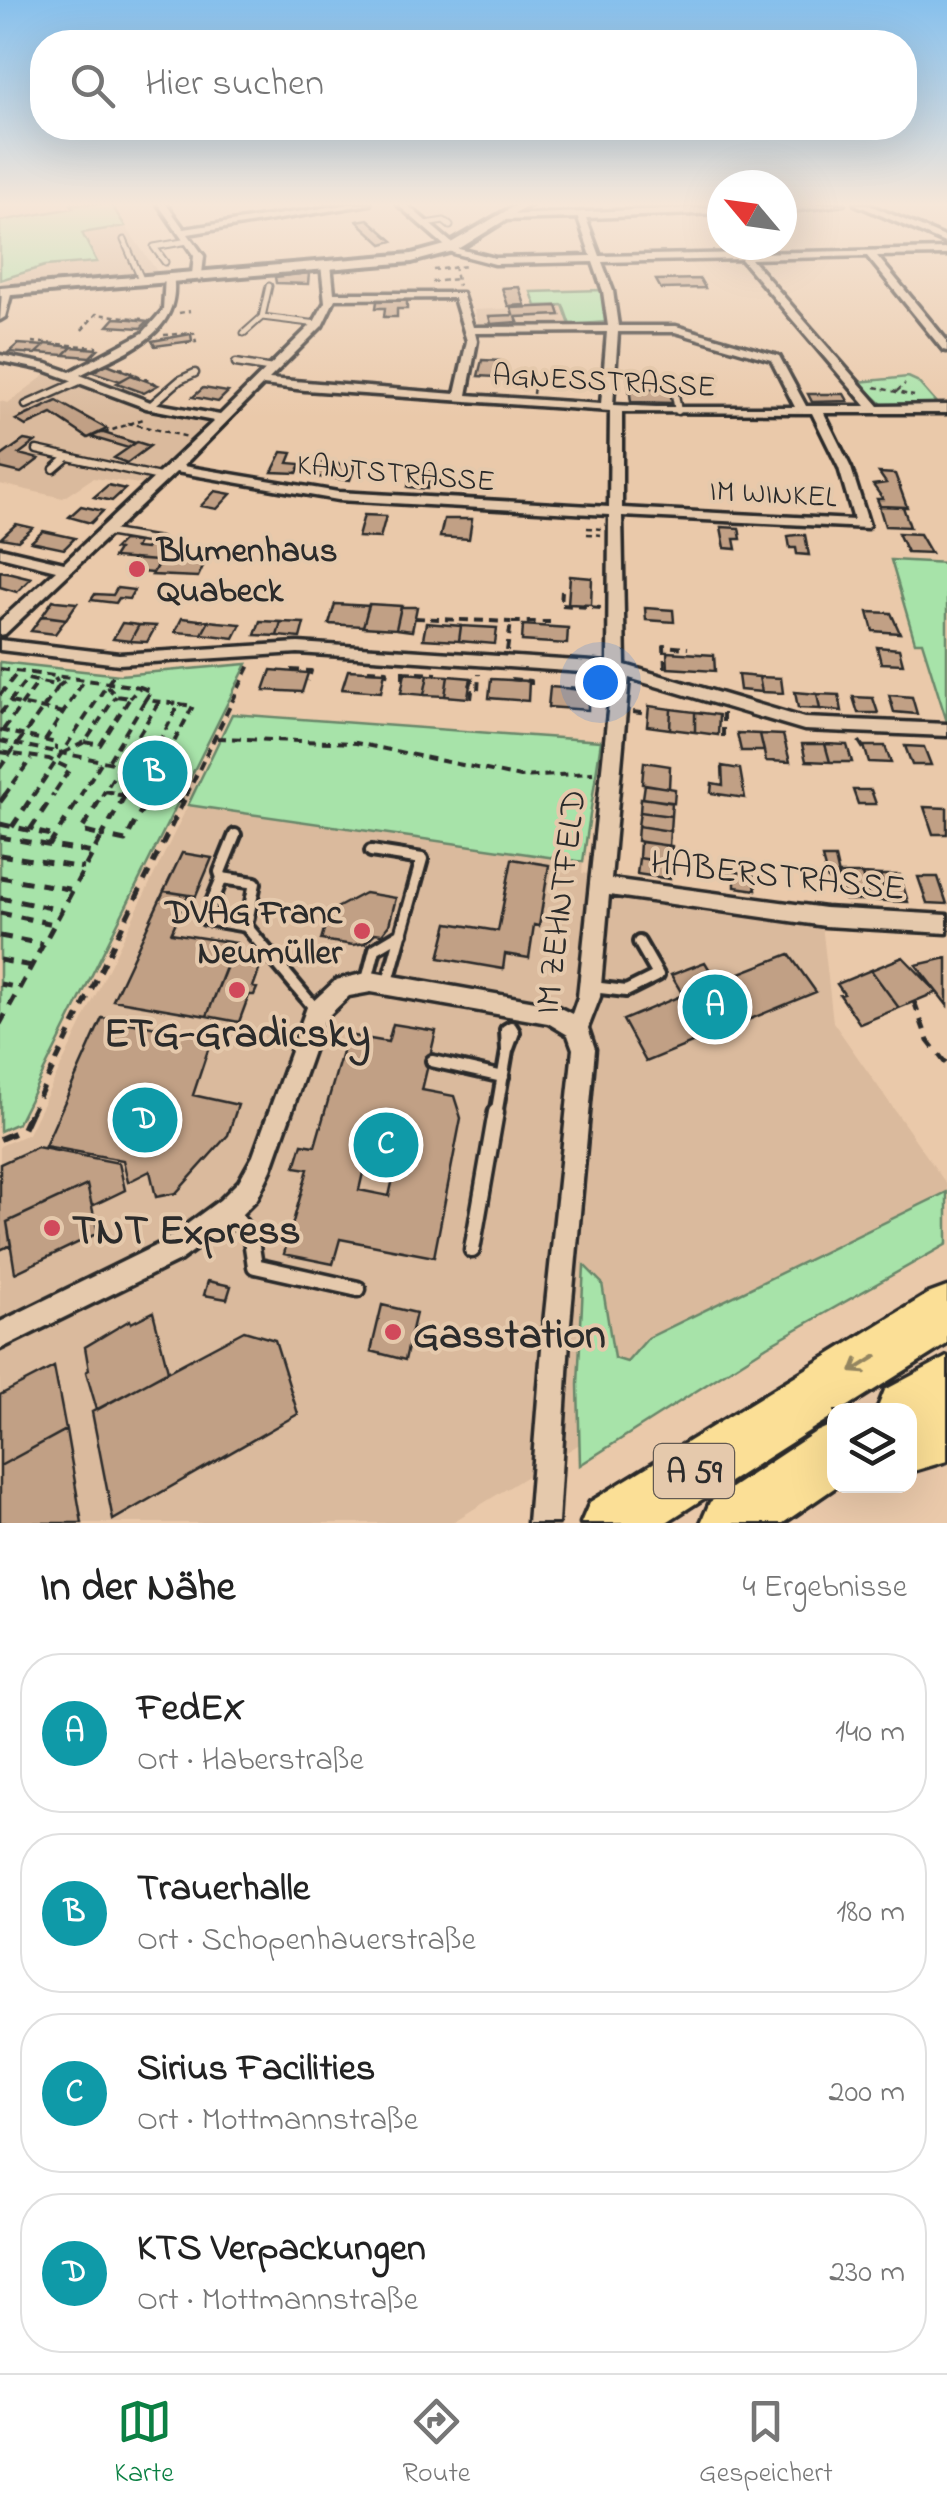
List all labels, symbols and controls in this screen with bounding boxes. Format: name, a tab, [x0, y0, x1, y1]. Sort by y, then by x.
search box	[30, 30, 917, 140]
text: Hier suchen	[145, 57, 324, 113]
icon: search	[65, 58, 120, 113]
north arrow	[707, 170, 797, 260]
street label: AGNESSTRASSE	[491, 355, 716, 411]
street label: KANTSTRASSE	[295, 444, 497, 506]
street label: IM WINKEL	[708, 471, 838, 521]
place label: Blumenhaus Quabeck	[155, 527, 338, 618]
marker: Blumenhaus Quabeck	[126, 558, 148, 580]
your location	[575, 657, 626, 708]
pin: B	[122, 736, 188, 810]
street label: IM ZEHNTFELD	[523, 787, 602, 1018]
street label: HABERSTRASSE	[648, 839, 907, 916]
place label: DVAG Franc Neumüller	[163, 889, 343, 980]
marker: DVAG Franc Neumüller	[351, 920, 373, 942]
pin: A	[682, 970, 748, 1044]
marker: ETG-Gradicsky	[226, 979, 248, 1001]
place label: ETG-Gradicsky	[104, 1005, 370, 1066]
pin: D	[112, 1082, 178, 1158]
pin: C	[354, 1108, 418, 1182]
place label: TNT Express	[72, 1202, 301, 1263]
marker: TNT Express	[41, 1217, 63, 1239]
place label: Gasstation	[413, 1306, 606, 1367]
marker: Gasstation	[382, 1321, 404, 1343]
one-way arrow	[850, 1354, 879, 1374]
map controls	[827, 1403, 917, 1493]
button: layers	[827, 1403, 917, 1493]
road number: A 59	[654, 1444, 734, 1498]
text: In der Nähe	[40, 1558, 235, 1619]
text: 4 Ergebnisse	[742, 1565, 907, 1612]
text: FedEX	[137, 1682, 245, 1738]
text: A	[65, 1710, 84, 1757]
text: 140 m	[835, 1710, 905, 1757]
text: Ort · Haberstraße	[137, 1738, 364, 1785]
text: Trauerhalle	[137, 1862, 310, 1918]
text: B	[64, 1890, 85, 1937]
text: 180 m	[836, 1890, 905, 1937]
text: Ort · Schopenhauerstraße	[137, 1918, 476, 1965]
text: Sirius Facilities	[137, 2042, 375, 2098]
text: C	[66, 2070, 83, 2117]
text: 200 m	[829, 2070, 905, 2117]
text: Ort · Mottmannstraße	[137, 2098, 418, 2145]
text: KTS Verpackungen	[137, 2222, 426, 2278]
text: D	[63, 2250, 86, 2297]
text: 230 m	[829, 2250, 905, 2297]
text: Ort · Mottmannstraße	[137, 2278, 418, 2325]
tab: Karte	[114, 2394, 174, 2495]
tab: Route	[402, 2394, 470, 2495]
tab: Gespeichert	[699, 2394, 833, 2495]

